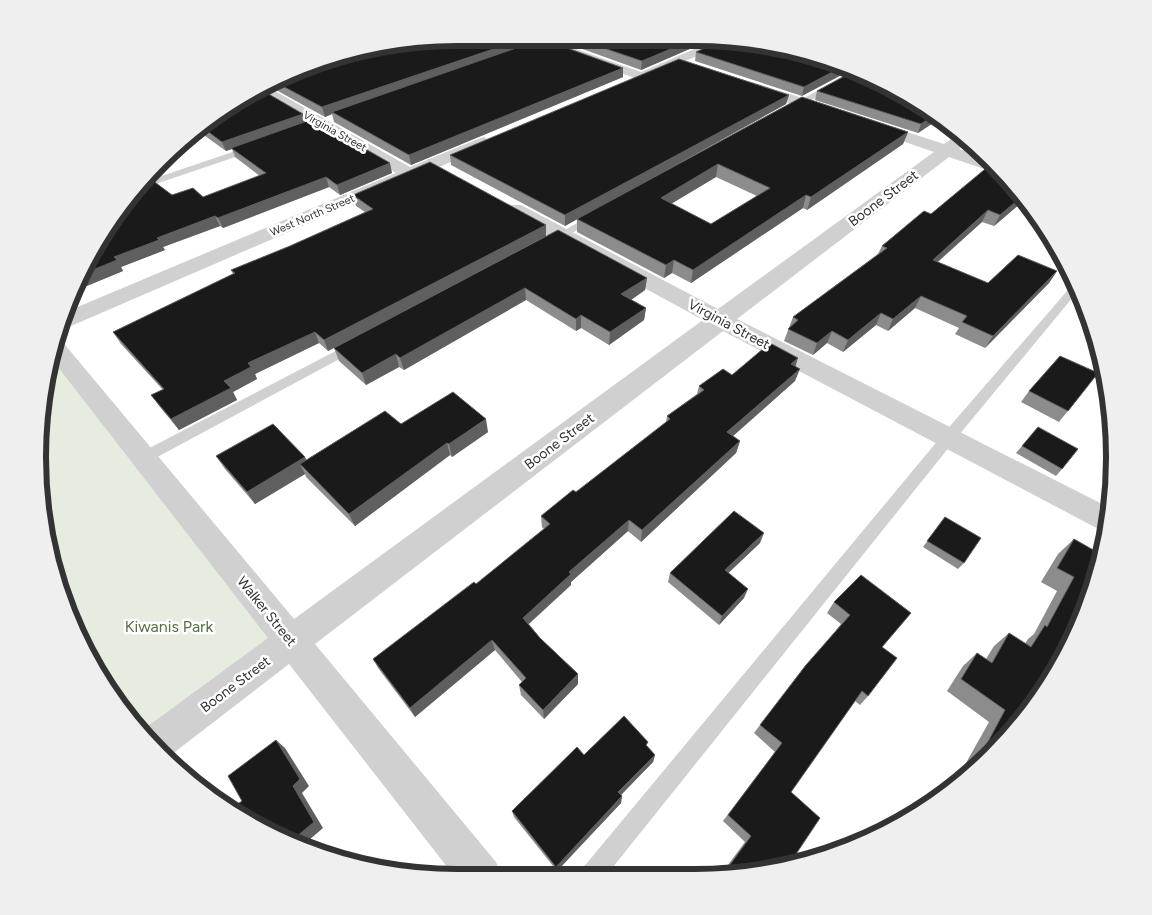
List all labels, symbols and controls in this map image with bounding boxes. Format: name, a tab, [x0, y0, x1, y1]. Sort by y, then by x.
street label: Virginia Street	[301, 109, 369, 154]
street label: Boone Street	[845, 167, 922, 230]
street label: West North Street	[268, 192, 356, 239]
street label: Virginia Street	[685, 296, 772, 353]
street label: Boone Street	[521, 410, 598, 473]
street label: Walker Street	[233, 573, 300, 650]
park label: Kiwanis Park	[125, 617, 213, 636]
street label: Boone Street	[197, 653, 274, 716]

